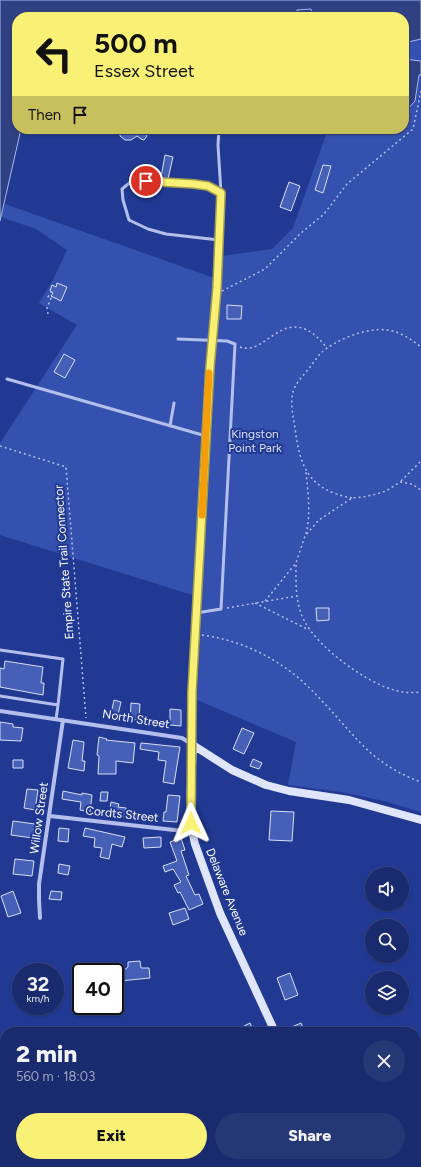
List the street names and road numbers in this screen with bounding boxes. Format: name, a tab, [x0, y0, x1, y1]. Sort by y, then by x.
street label: Empire State Trail Connector	[52, 484, 76, 640]
street label: North Street	[101, 707, 171, 731]
street label: Willow Street	[27, 781, 51, 855]
street label: Cordts Street	[85, 803, 160, 825]
street label: Delaware Avenue	[203, 846, 251, 938]

